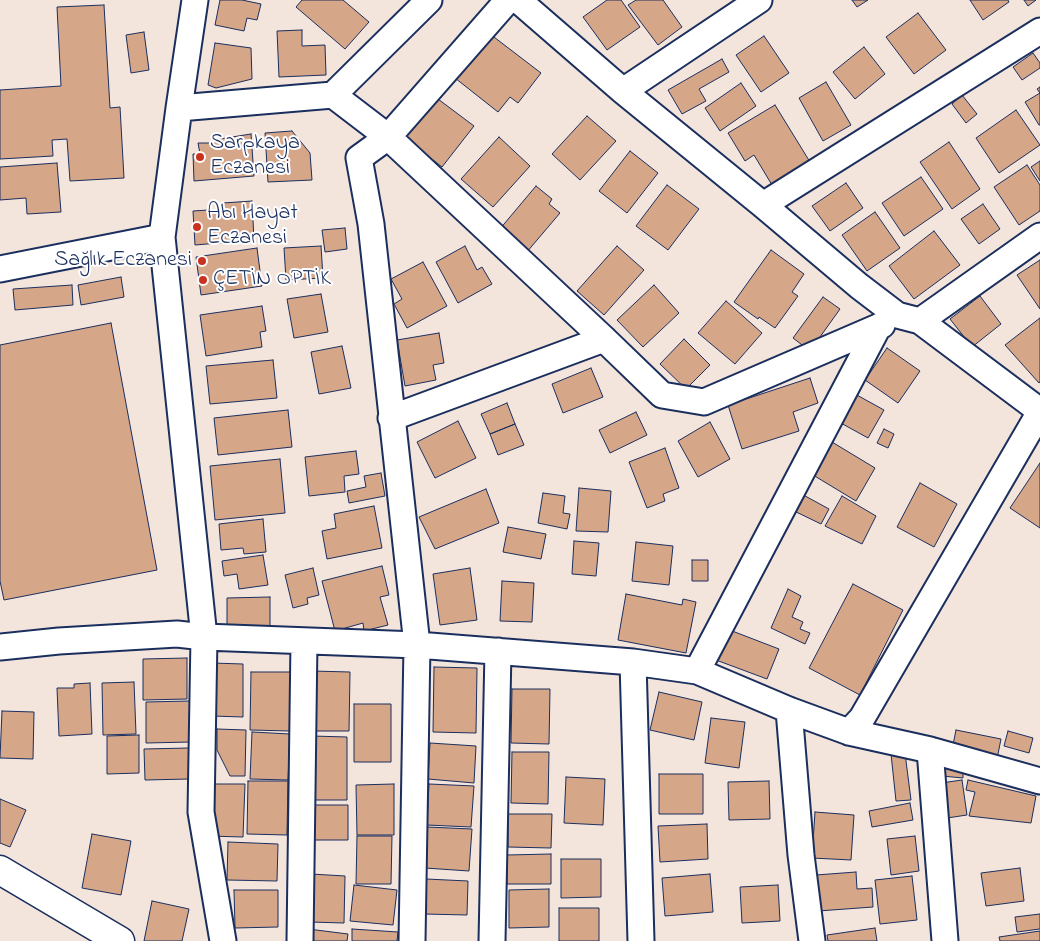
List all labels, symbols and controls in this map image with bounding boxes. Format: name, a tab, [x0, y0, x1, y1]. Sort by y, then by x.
place label: Sarpkaya Eczanesi	[210, 131, 300, 182]
marker: Sarpkaya Eczanesi	[194, 151, 206, 163]
place label: Abı Hayat Eczanesi	[207, 201, 298, 252]
marker: Abı Hayat Eczanesi	[191, 221, 203, 233]
place label: Sağlık Eczanesi	[54, 248, 192, 274]
marker: Sağlık Eczanesi	[196, 255, 208, 267]
place label: ÇETİN OPTİK	[213, 267, 331, 293]
marker: ÇETİN OPTİK	[197, 274, 209, 286]

